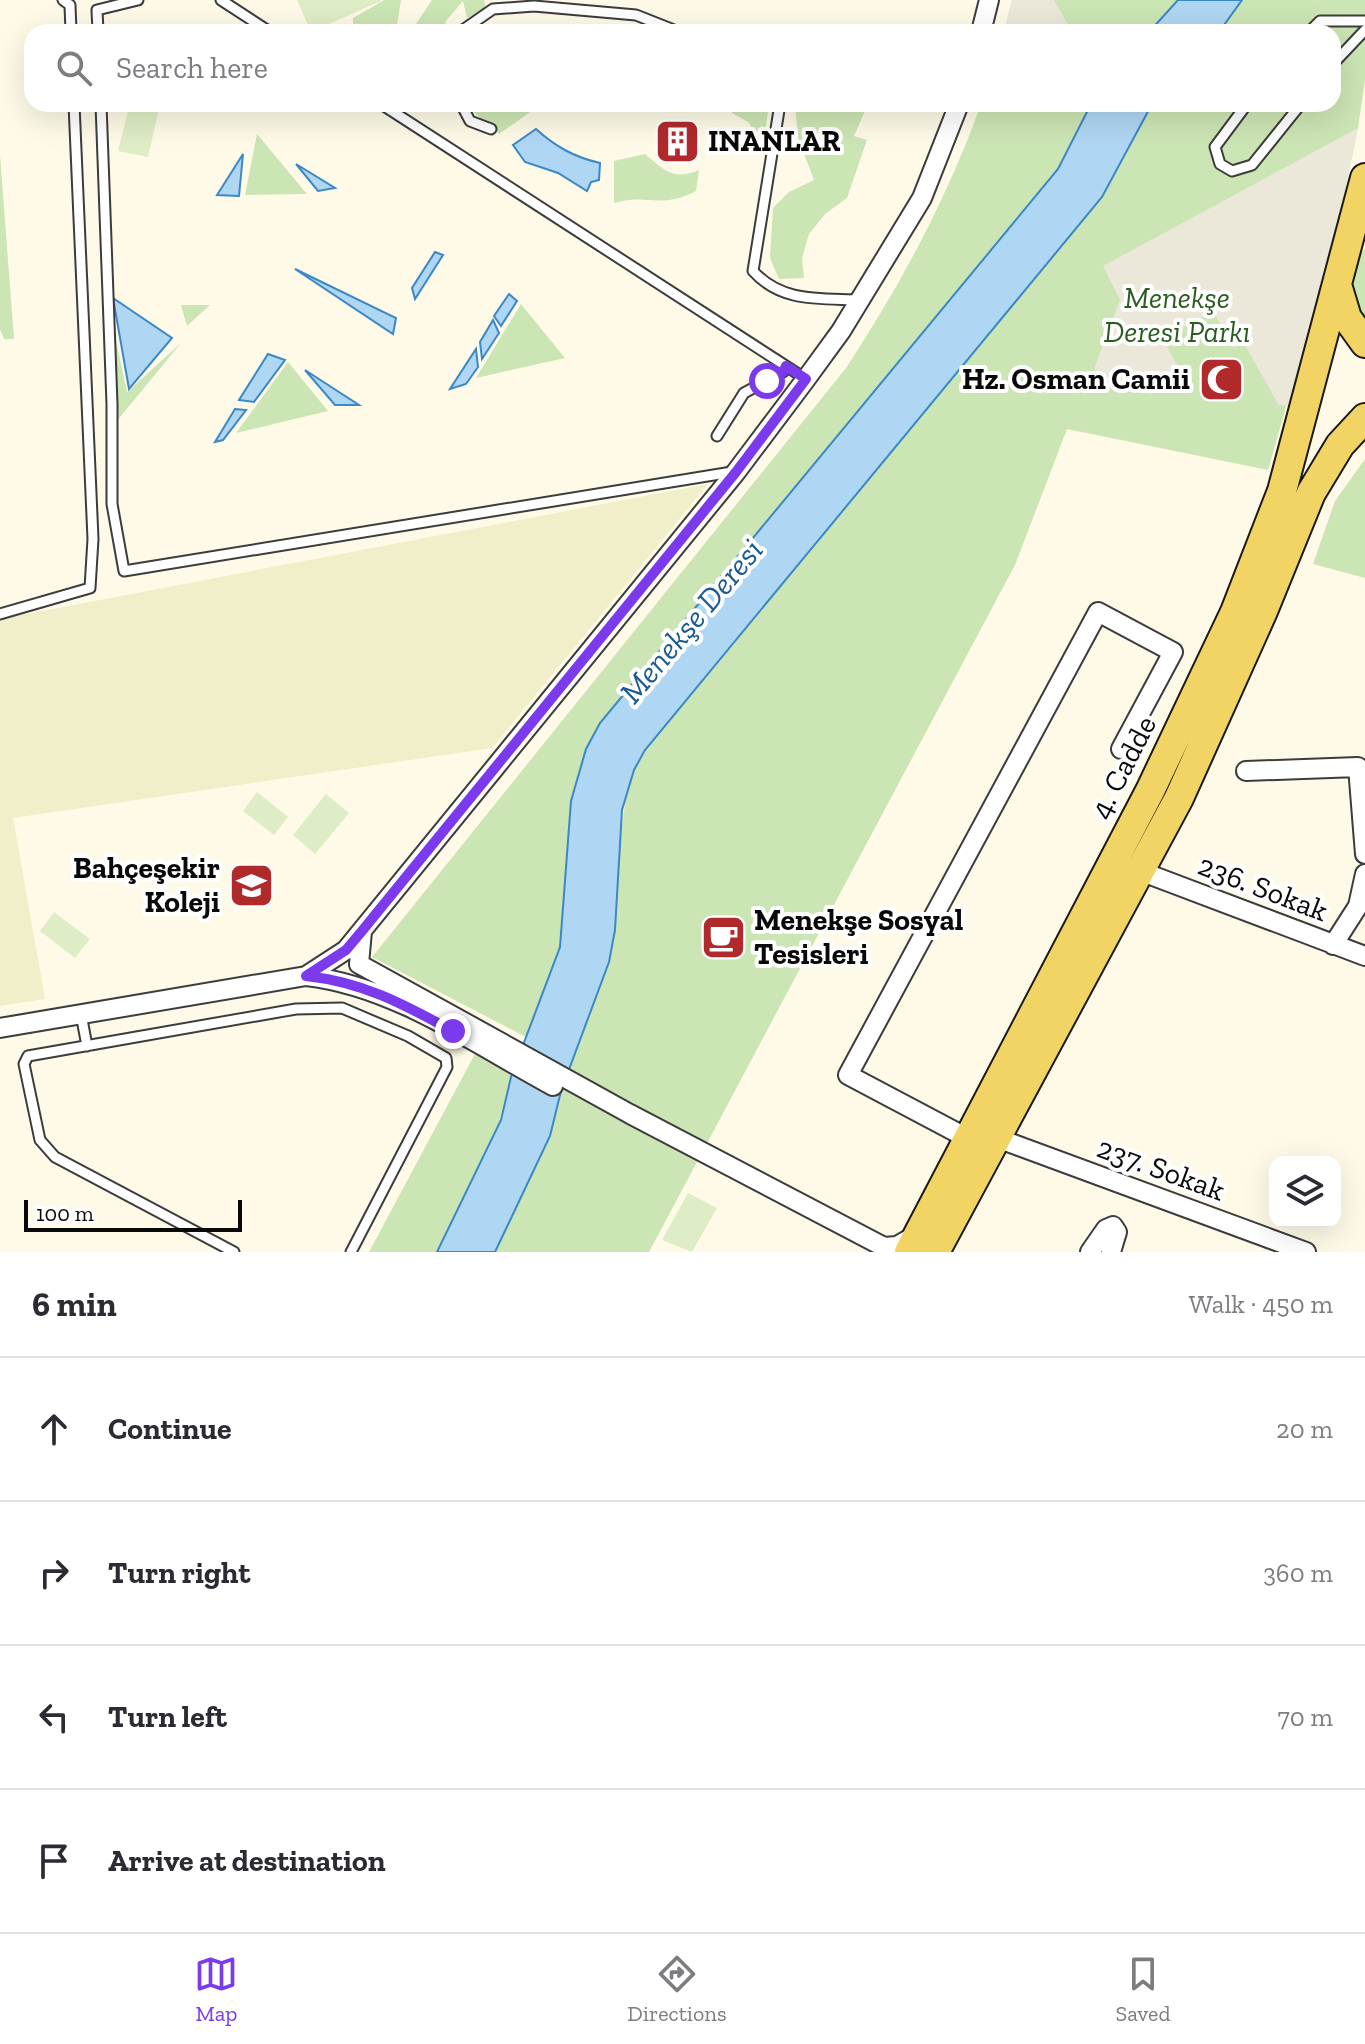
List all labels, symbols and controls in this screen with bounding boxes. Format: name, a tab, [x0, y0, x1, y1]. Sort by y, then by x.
search box	[24, 24, 1341, 112]
icon: search	[52, 46, 96, 90]
text: Search here	[116, 50, 268, 86]
building icon: INANLAR	[653, 117, 701, 165]
place label: INANLAR	[708, 123, 840, 159]
park label: Menekşe Deresi Parkı	[1104, 280, 1250, 350]
mosque icon: Hz. Osman Camii	[1197, 355, 1245, 403]
place label: Hz. Osman Camii	[962, 361, 1190, 397]
route start	[749, 363, 785, 399]
water label: Menekşe Deresi	[611, 531, 771, 711]
street label: 4. Cadde	[1082, 710, 1164, 824]
street label: 236. Sokak	[1193, 847, 1333, 929]
place label: Bahçeşekir Koleji	[73, 850, 220, 920]
school or university icon: Bahçeşekir Koleji	[227, 861, 275, 909]
place label: Menekşe Sosyal Tesisleri	[754, 902, 964, 972]
cafe icon: Menekşe Sosyal Tesisleri	[699, 913, 747, 961]
route end	[435, 1013, 471, 1049]
street label: 237. Sokak	[1092, 1129, 1230, 1209]
map controls	[1269, 1156, 1341, 1228]
button: layers	[1269, 1156, 1341, 1228]
scale bar	[24, 1196, 242, 1232]
text: 100 m	[36, 1200, 94, 1227]
text: 6 min	[32, 1284, 117, 1325]
text: Walk · 450 m	[1189, 1288, 1333, 1320]
icon: ahead	[32, 1407, 76, 1451]
text: Continue	[108, 1411, 232, 1447]
text: 20 m	[1276, 1413, 1333, 1445]
icon: right	[32, 1551, 76, 1595]
text: Turn right	[108, 1555, 250, 1591]
text: 360 m	[1263, 1557, 1333, 1589]
icon: left	[32, 1695, 76, 1739]
text: Turn left	[108, 1699, 227, 1735]
text: 70 m	[1277, 1701, 1333, 1733]
icon: arrive	[32, 1839, 76, 1883]
text: Arrive at destination	[108, 1843, 385, 1879]
tab: Map	[194, 1952, 238, 2027]
tab: Directions	[627, 1952, 727, 2027]
tab: Saved	[1115, 1952, 1171, 2027]

